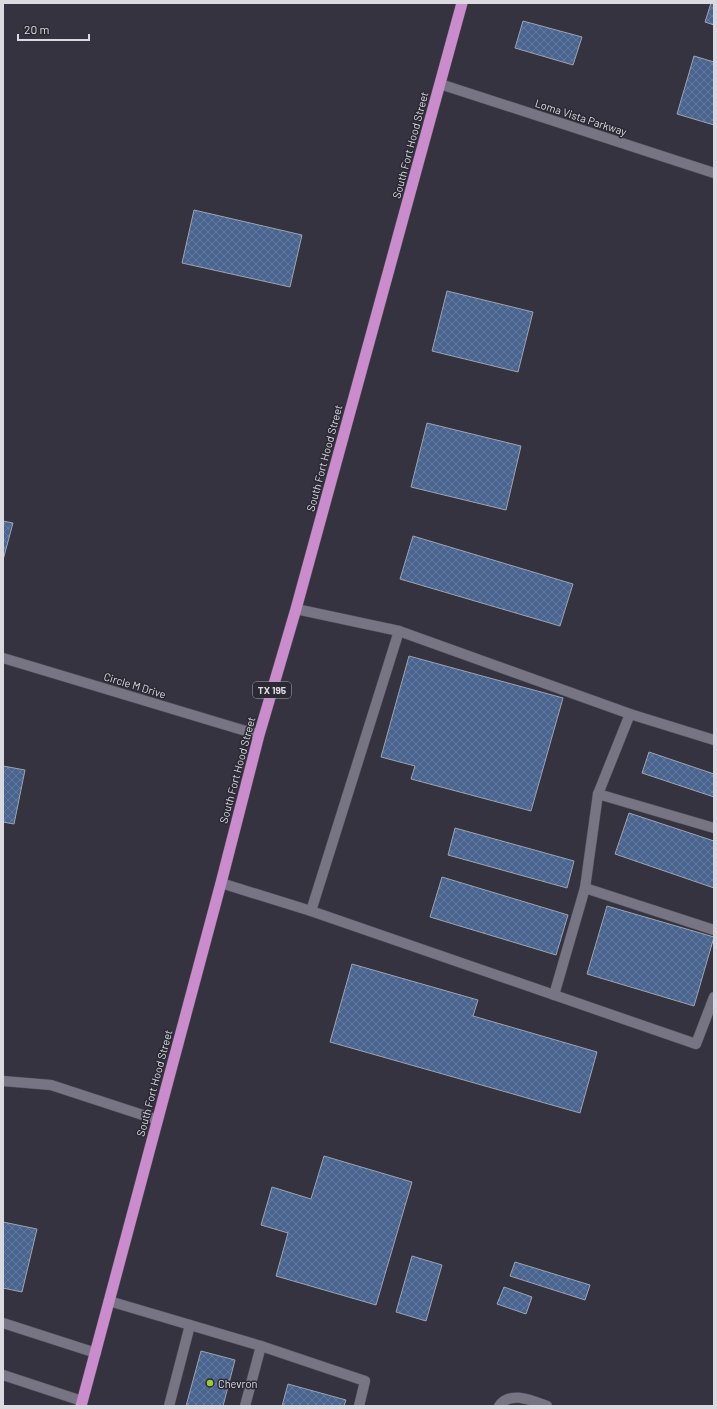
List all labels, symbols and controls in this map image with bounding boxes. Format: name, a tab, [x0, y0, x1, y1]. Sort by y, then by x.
scale bar	[18, 16, 89, 42]
text: 20 m	[24, 22, 50, 36]
street label: South Fort Hood Street	[389, 90, 431, 200]
street label: Loma Vista Parkway	[534, 96, 628, 138]
street label: South Fort Hood Street	[303, 403, 345, 513]
street label: Circle M Drive	[102, 669, 168, 701]
road number: TX 195	[253, 682, 291, 698]
street label: South Fort Hood Street	[216, 715, 258, 825]
street label: South Fort Hood Street	[133, 1028, 175, 1138]
place label: Chevron	[218, 1377, 257, 1390]
marker: Chevron	[205, 1378, 215, 1388]

